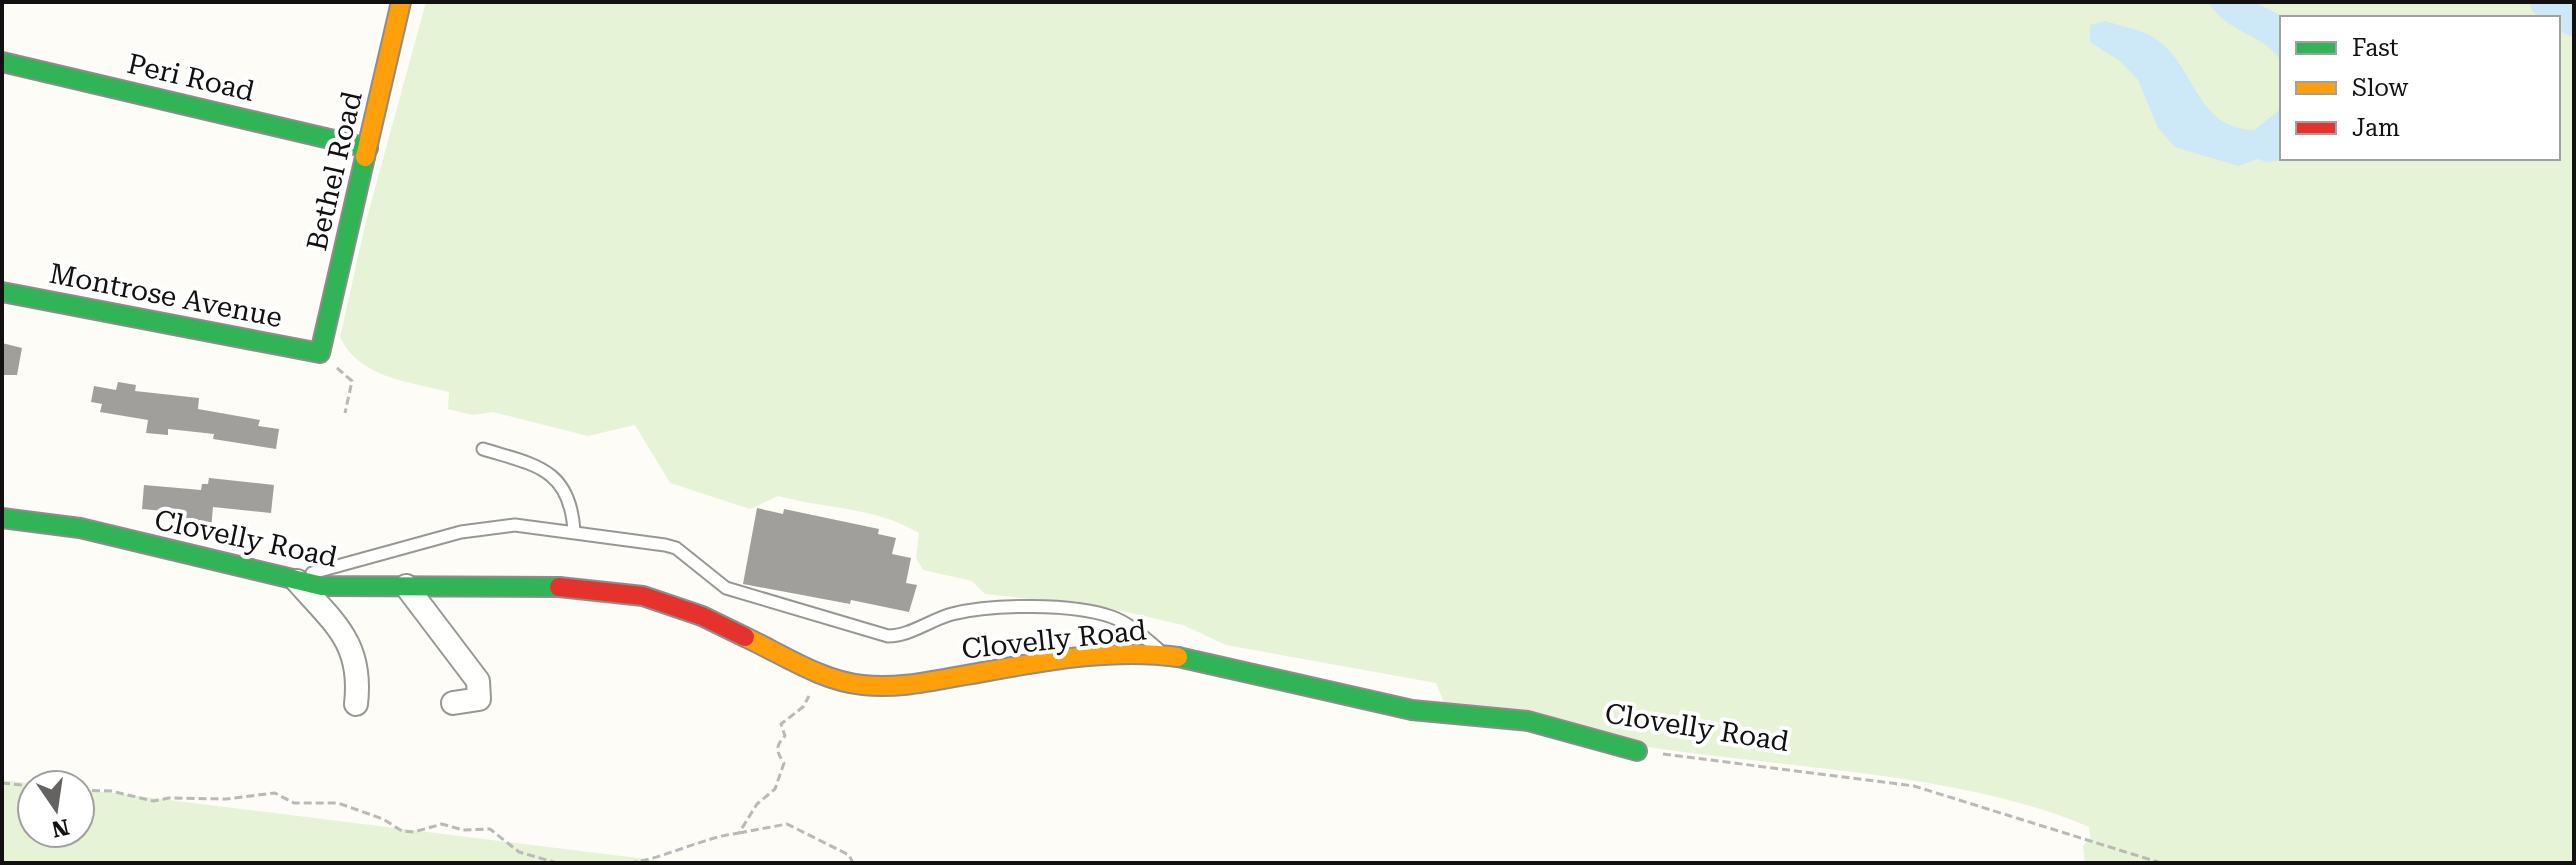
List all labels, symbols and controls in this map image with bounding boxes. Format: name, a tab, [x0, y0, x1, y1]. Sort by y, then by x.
legend	[2280, 16, 2560, 160]
text: Fast	[2352, 34, 2399, 62]
street label: Peri Road	[124, 47, 258, 108]
text: Slow	[2352, 74, 2409, 102]
street label: Bethel Road	[300, 88, 369, 254]
text: Jam	[2352, 114, 2400, 142]
street label: Montrose Avenue	[47, 257, 285, 334]
street label: Clovelly Road	[152, 503, 340, 574]
street label: Clovelly Road	[960, 613, 1148, 666]
street label: Clovelly Road	[1603, 697, 1791, 758]
north arrow	[16, 769, 96, 849]
text: N	[49, 814, 71, 842]

